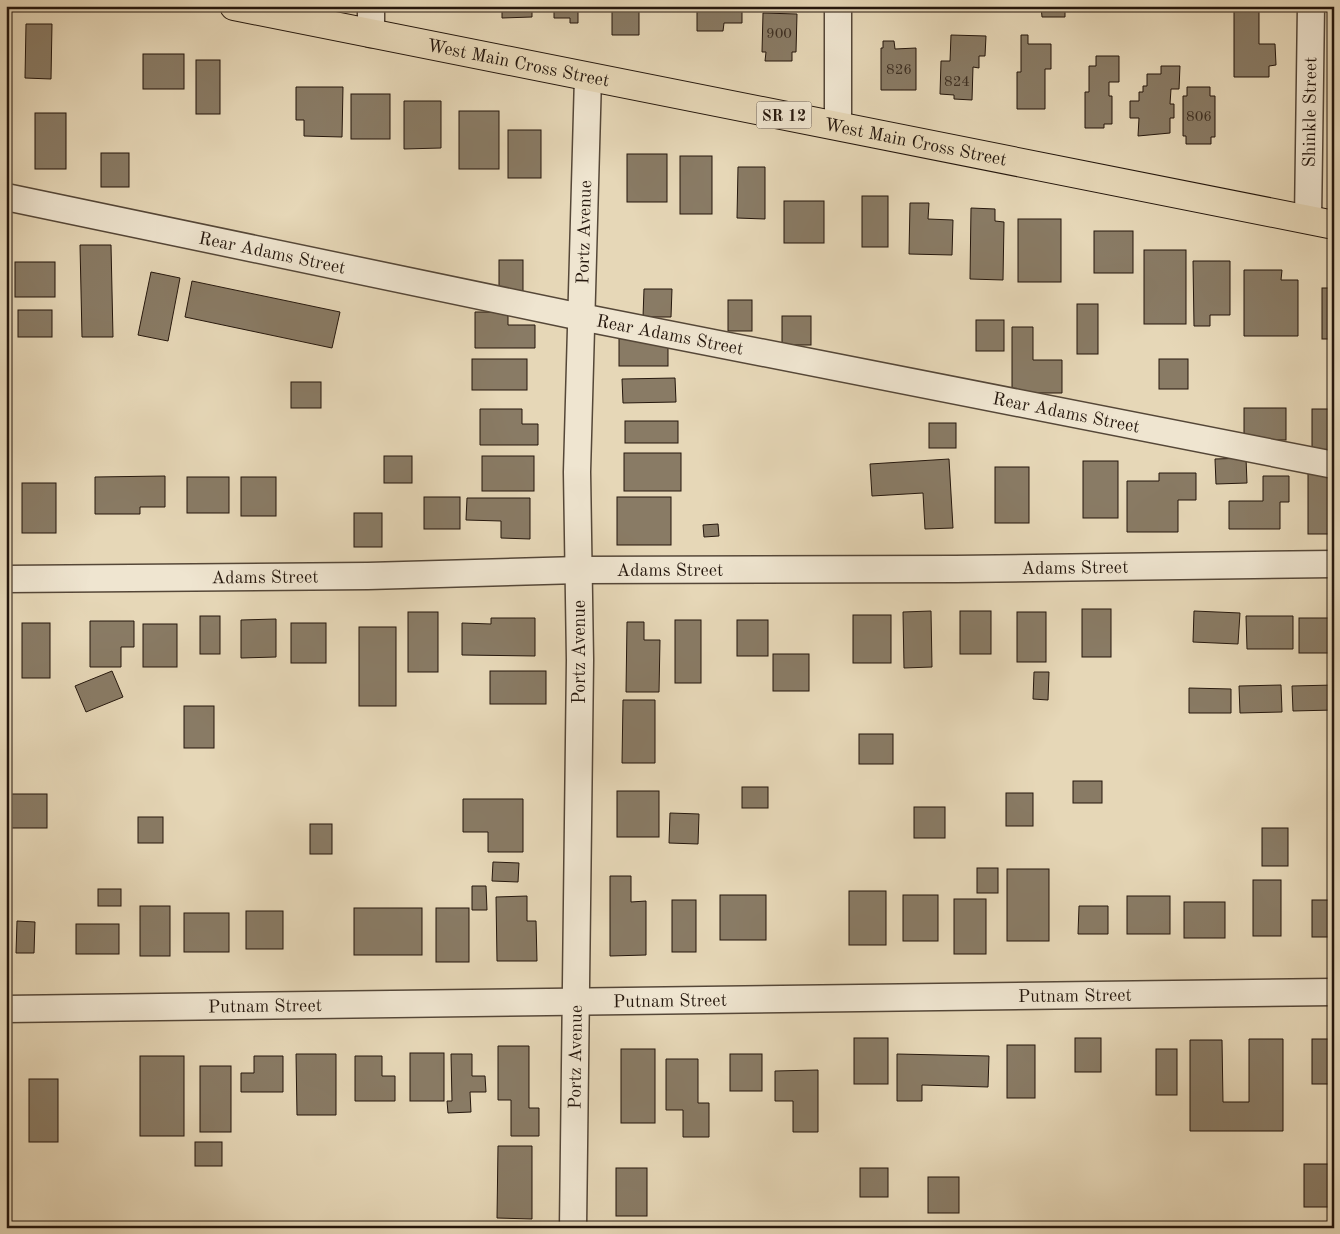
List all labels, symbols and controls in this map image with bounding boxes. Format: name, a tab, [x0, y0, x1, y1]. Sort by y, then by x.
house number: 900	[766, 27, 792, 42]
street label: West Main Cross Street	[426, 37, 611, 91]
street label: Shinkle Street	[1301, 56, 1320, 168]
house number: 826	[886, 63, 912, 78]
house number: 824	[944, 75, 970, 90]
road number: SR 12	[756, 102, 812, 128]
house number: 806	[1186, 110, 1212, 125]
street label: West Main Cross Street	[823, 116, 1008, 170]
street label: Portz Avenue	[574, 180, 595, 284]
street label: Rear Adams Street	[197, 229, 347, 278]
street label: Rear Adams Street	[595, 312, 745, 359]
street label: Rear Adams Street	[991, 390, 1141, 437]
street label: Adams Street	[1021, 559, 1129, 578]
street label: Adams Street	[616, 562, 723, 580]
street label: Adams Street	[211, 568, 319, 587]
street label: Portz Avenue	[571, 600, 589, 704]
street label: Putnam Street	[1018, 987, 1132, 1006]
street label: Putnam Street	[613, 992, 727, 1011]
street label: Putnam Street	[208, 997, 322, 1016]
street label: Portz Avenue	[566, 1005, 586, 1109]

